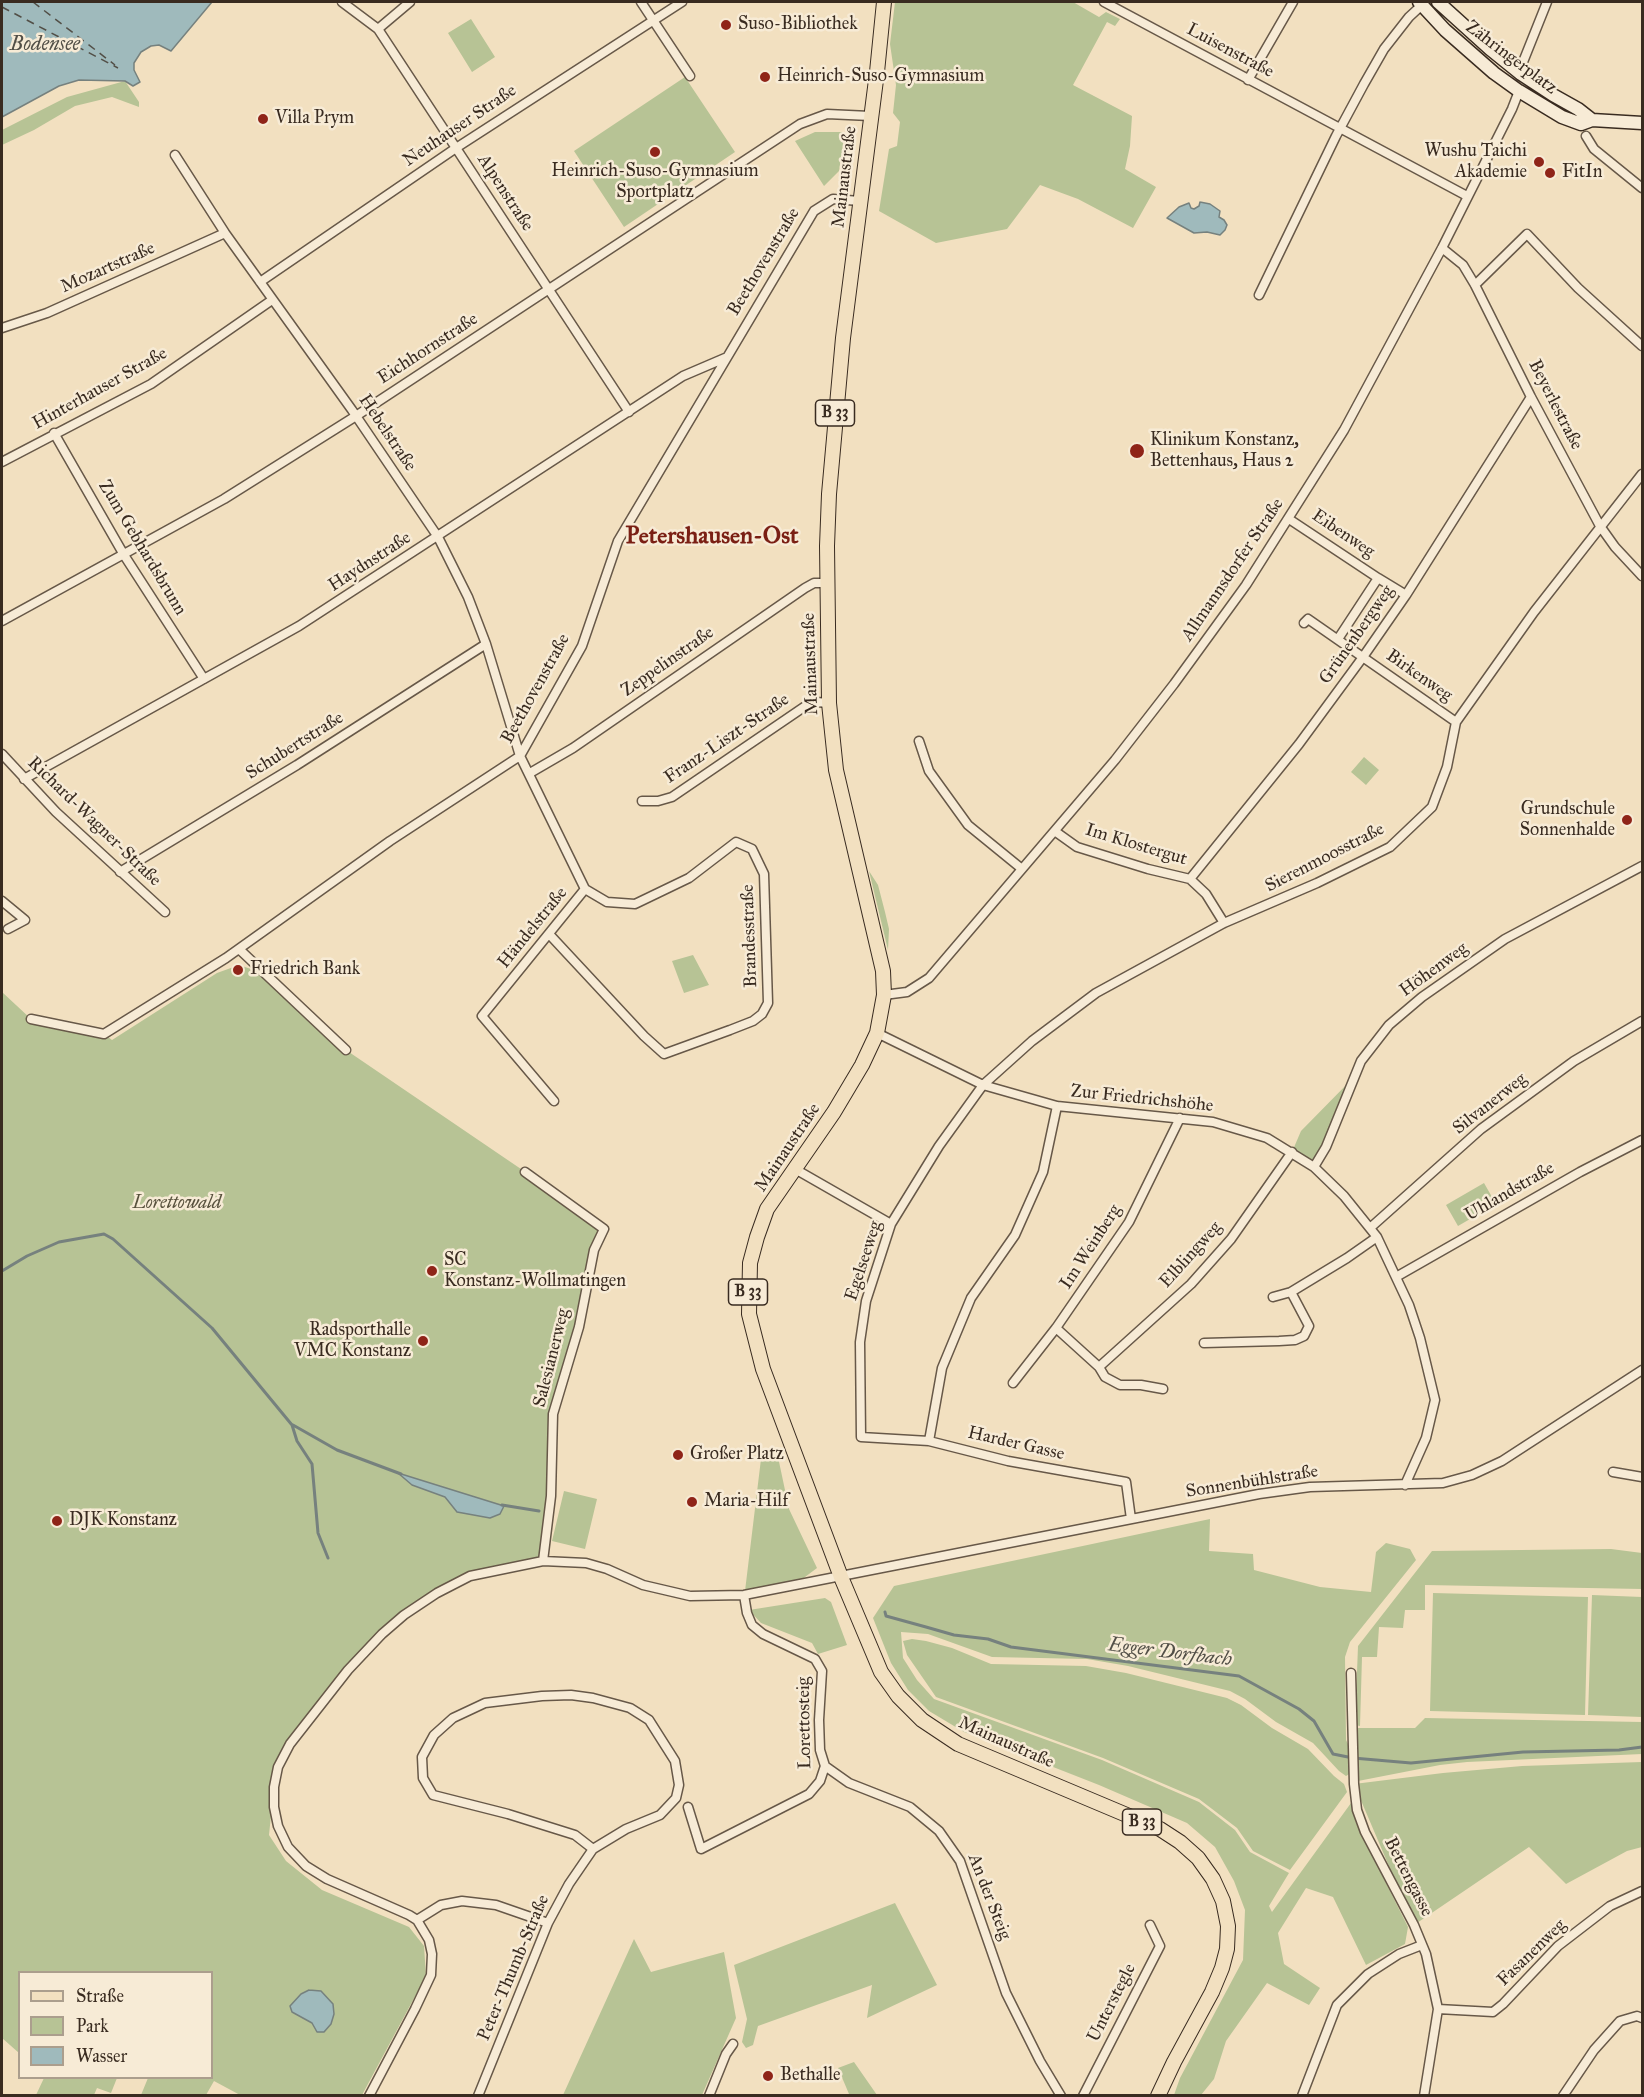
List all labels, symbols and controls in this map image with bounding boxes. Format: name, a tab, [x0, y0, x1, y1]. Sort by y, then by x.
place label: Suso-Bibliothek	[738, 14, 858, 36]
street label: Zähringerplatz	[1461, 17, 1561, 99]
marker: Suso-Bibliothek	[719, 18, 733, 32]
street label: Luisenstraße	[1183, 19, 1277, 83]
water label: Bodensee	[10, 33, 80, 57]
place label: Heinrich-Suso-Gymnasium	[777, 66, 984, 88]
marker: Heinrich-Suso-Gymnasium	[758, 70, 772, 84]
street label: Neuhauser Straße	[399, 80, 521, 172]
place label: Villa Prym	[275, 108, 354, 130]
marker: Villa Prym	[256, 112, 270, 126]
street label: Mainaustraße	[828, 125, 862, 229]
place label: Wushu Taichi Akademie	[1424, 141, 1527, 184]
marker: Heinrich-Suso-Gymnasium Sportplatz	[648, 145, 662, 159]
street label: Alpenstraße	[472, 150, 538, 236]
marker: Wushu Taichi Akademie	[1532, 155, 1546, 169]
place label: Heinrich-Suso-Gymnasium Sportplatz	[551, 161, 759, 204]
place label: FitIn	[1562, 162, 1602, 184]
marker: FitIn	[1543, 166, 1557, 180]
street label: Beethovenstraße	[723, 204, 805, 320]
street label: Mozartstraße	[58, 238, 158, 298]
street label: Eichhornstraße	[374, 309, 482, 389]
street label: Hinterhauser Straße	[29, 343, 171, 435]
street label: Beyerlestraße	[1523, 356, 1587, 454]
street label: Hebelstraße	[353, 390, 421, 476]
road number: B 33	[816, 400, 854, 426]
place label: Klinikum Konstanz, Bettenhaus, Haus 2	[1150, 430, 1299, 472]
marker: Klinikum Konstanz, Bettenhaus, Haus 2	[1128, 442, 1146, 460]
street label: Zum Gebhardsbrunn	[93, 477, 191, 619]
street label: Allmannsdorfer Straße	[1177, 495, 1289, 645]
street label: Eibenweg	[1307, 505, 1379, 563]
district label: Petershausen-Ost	[626, 523, 798, 551]
street label: Haydnstraße	[325, 527, 415, 597]
street label: Grünenbergweg	[1315, 581, 1399, 689]
street label: Mainaustraße	[798, 613, 824, 715]
street label: Zeppelinstraße	[618, 622, 718, 702]
street label: Beethovenstraße	[497, 630, 575, 748]
street label: Birkenweg	[1382, 645, 1456, 707]
street label: Franz-Liszt-Straße	[660, 689, 794, 789]
street label: Schubertstraße	[242, 707, 348, 785]
street label: Richard-Wagner-Straße	[23, 753, 165, 891]
place label: Grundschule Sonnenhalde	[1520, 799, 1615, 842]
marker: Grundschule Sonnenhalde	[1620, 813, 1634, 827]
street label: Im Klostergut	[1083, 819, 1189, 871]
street label: Sierenmoosstraße	[1262, 819, 1388, 897]
street label: Händelstraße	[494, 883, 572, 973]
street label: Brandesstraße	[737, 884, 763, 988]
street label: Höhenweg	[1396, 938, 1472, 1002]
place label: Friedrich Bank	[250, 959, 360, 981]
marker: Friedrich Bank	[231, 963, 245, 977]
street label: Silvanerweg	[1449, 1068, 1531, 1140]
street label: Zur Friedrichshöhe	[1070, 1081, 1214, 1117]
street label: Mainaustraße	[750, 1100, 826, 1196]
street label: Uhlandstraße	[1461, 1158, 1559, 1226]
park label: Lorettowald	[133, 1193, 221, 1215]
street label: Im Weinberg	[1056, 1201, 1126, 1293]
street label: Elblingweg	[1155, 1217, 1227, 1293]
street label: Egelseeweg	[841, 1218, 887, 1304]
place label: SC Konstanz-Wollmatingen	[444, 1250, 626, 1292]
marker: SC Konstanz-Wollmatingen	[425, 1264, 439, 1278]
road number: B 33	[728, 1279, 768, 1305]
street label: Salesianerweg	[529, 1306, 575, 1410]
place label: Radsporthalle VMC Konstanz	[294, 1320, 411, 1362]
marker: Radsporthalle VMC Konstanz	[416, 1334, 430, 1348]
street label: Harder Gasse	[966, 1422, 1066, 1466]
place label: Großer Platz	[690, 1444, 784, 1466]
marker: Großer Platz	[671, 1448, 685, 1462]
street label: Sonnenbühlstraße	[1184, 1461, 1320, 1503]
place label: Maria-Hilf	[704, 1491, 788, 1513]
marker: Maria-Hilf	[685, 1495, 699, 1509]
place label: DJK Konstanz	[69, 1510, 177, 1532]
marker: DJK Konstanz	[50, 1514, 64, 1528]
water label: Egger Dorfbach	[1107, 1633, 1233, 1673]
street label: Lorettosteig	[793, 1677, 817, 1769]
street label: Mainaustraße	[955, 1712, 1057, 1774]
road number: B 33	[1122, 1809, 1162, 1835]
street label: Bettengasse	[1379, 1834, 1437, 1920]
street label: An der Steig	[963, 1851, 1015, 1943]
street label: Peter-Thumb-Straße	[474, 1892, 554, 2044]
street label: Fasanenweg	[1493, 1915, 1571, 1991]
street label: Unterstegle	[1083, 1960, 1141, 2046]
legend	[18, 1971, 213, 2079]
text: Straße	[76, 1985, 124, 2007]
text: Park	[76, 2015, 109, 2037]
text: Wasser	[76, 2045, 127, 2067]
place label: Bethalle	[780, 2065, 841, 2087]
marker: Bethalle	[761, 2069, 775, 2083]

